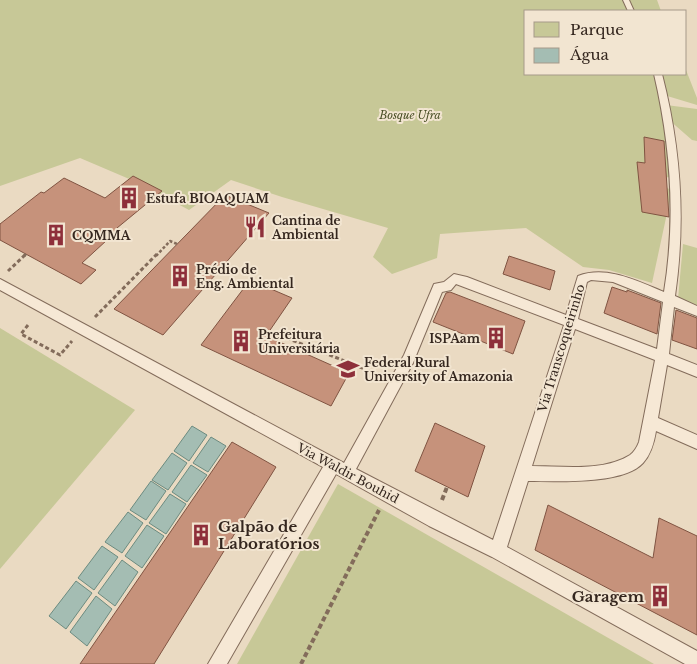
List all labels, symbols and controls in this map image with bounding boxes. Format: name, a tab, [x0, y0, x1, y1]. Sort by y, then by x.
legend	[524, 10, 687, 75]
text: Parque	[570, 20, 624, 39]
text: Água	[569, 45, 610, 64]
park label: Bosque Ufra	[378, 108, 441, 122]
building icon: Estufa BIOAQUAM	[116, 185, 142, 211]
place label: Estufa BIOAQUAM	[146, 191, 269, 206]
place label: Cantina de Ambiental	[271, 213, 341, 242]
restaurant icon: Cantina de Ambiental	[242, 214, 268, 240]
building icon: CQMMA	[43, 222, 69, 248]
place label: CQMMA	[72, 228, 132, 243]
place label: Prédio de Eng. Ambiental	[196, 262, 295, 291]
building icon: Prédio de Eng. Ambiental	[167, 263, 193, 289]
street label: Via Transcoqueirinho	[534, 282, 588, 415]
building icon: ISPAam	[483, 325, 509, 351]
place label: Prefeitura Universitária	[258, 327, 340, 356]
building icon: Prefeitura Universitária	[228, 328, 254, 354]
place label: ISPAam	[429, 331, 481, 346]
place label: Federal Rural University of Amazonia	[364, 355, 513, 384]
school or university icon: Federal Rural University of Amazonia	[335, 356, 361, 382]
street label: Via Waldir Bouhid	[294, 439, 401, 506]
place label: Galpão de Laboratórios	[218, 517, 319, 553]
building icon: Galpão de Laboratórios	[188, 522, 214, 548]
building icon: Garagem	[647, 583, 673, 609]
place label: Garagem	[572, 587, 644, 606]

